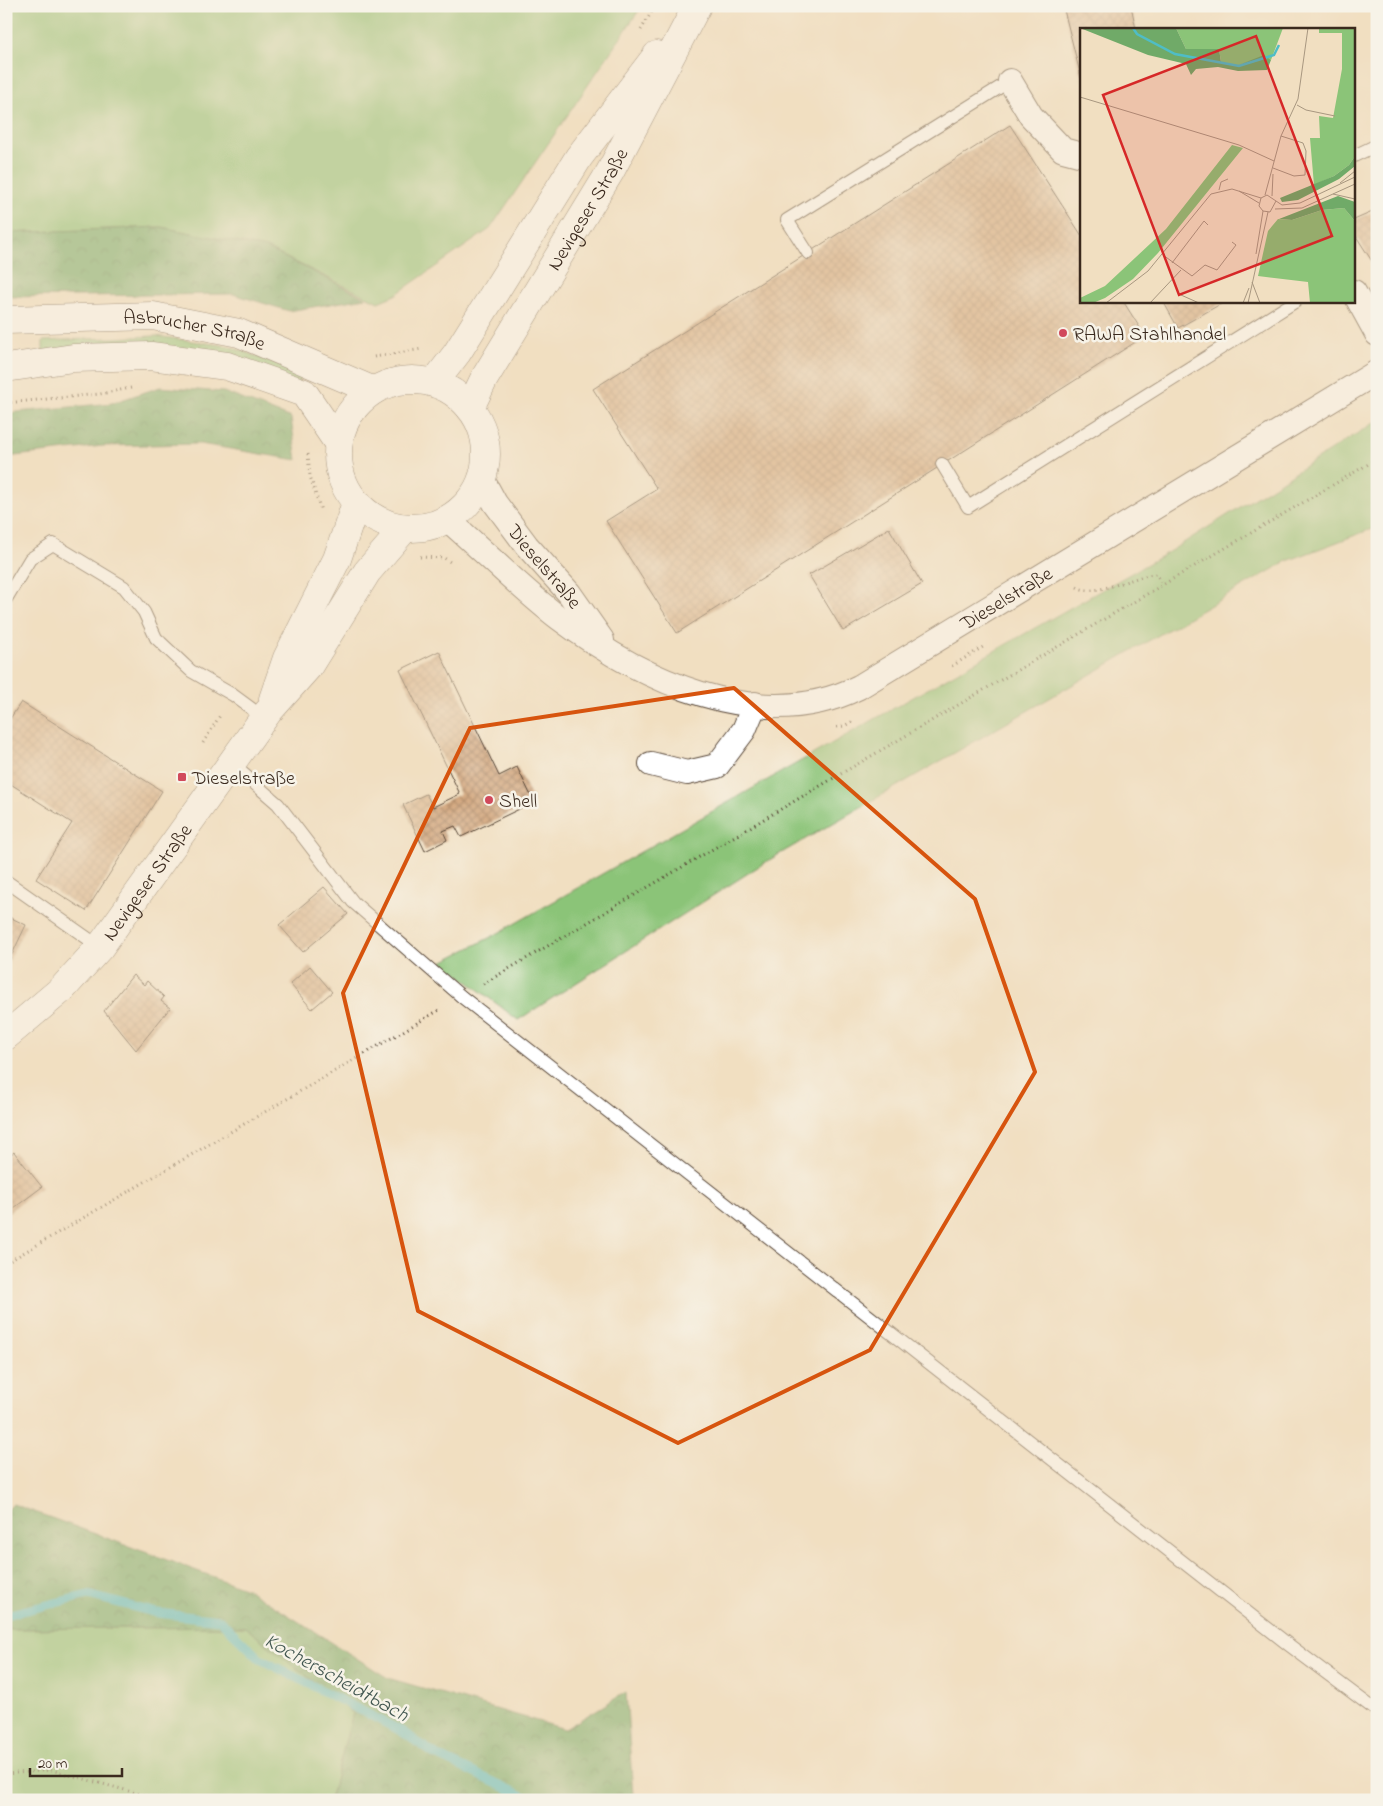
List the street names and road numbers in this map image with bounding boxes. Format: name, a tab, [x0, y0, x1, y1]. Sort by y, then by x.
street label: Nevigeser Straße	[541, 144, 637, 277]
street label: Asbrucher Straße	[123, 304, 269, 360]
street label: Dieselstraße	[498, 518, 588, 616]
street label: Dieselstraße	[955, 561, 1059, 639]
street label: Nevigeser Straße	[97, 819, 201, 948]

